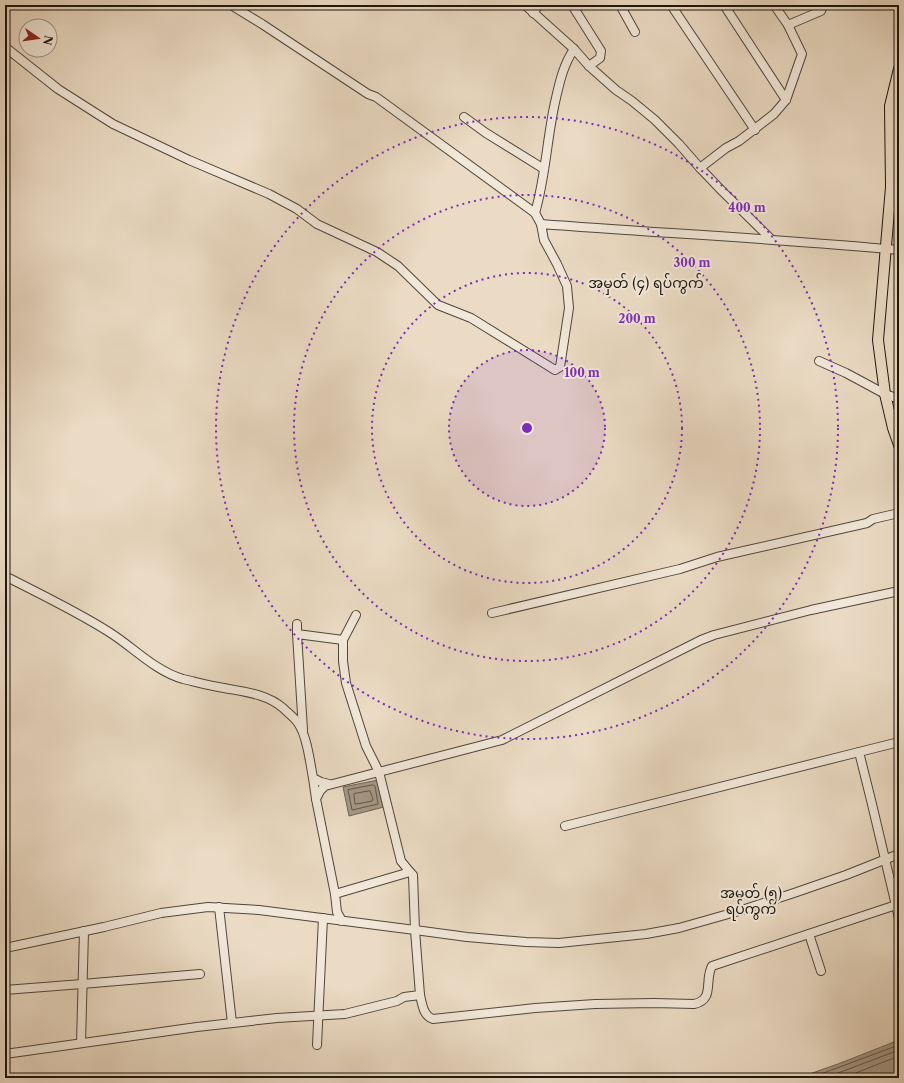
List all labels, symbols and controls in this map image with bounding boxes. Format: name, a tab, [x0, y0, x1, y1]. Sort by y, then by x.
north arrow	[18, 18, 58, 58]
text: N	[40, 34, 56, 47]
text: 400 m	[728, 200, 766, 215]
text: 300 m	[673, 255, 711, 270]
district label: အမှတ် (၄) ရပ်ကွက်	[588, 273, 704, 295]
text: 200 m	[618, 311, 656, 326]
text: 100 m	[564, 365, 600, 380]
centre of rings	[520, 421, 534, 435]
district label: အမှတ် (၅) ရပ်ကွက်	[720, 883, 782, 921]

